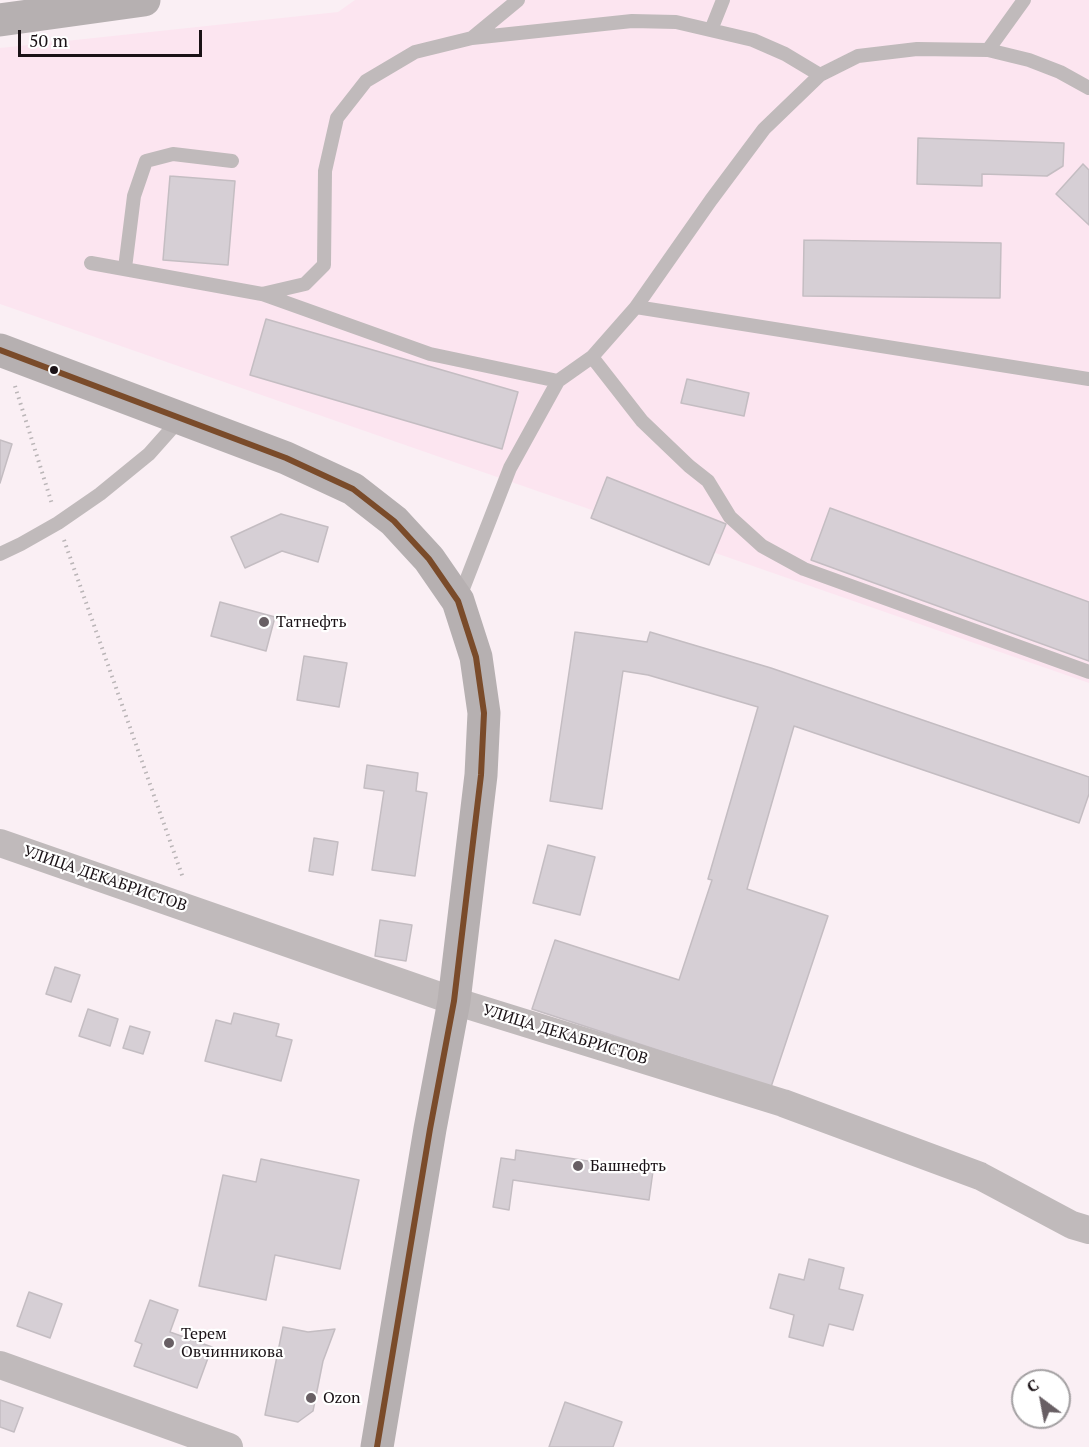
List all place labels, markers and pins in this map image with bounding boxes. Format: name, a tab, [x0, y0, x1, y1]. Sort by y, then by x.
unlabelled marker	[48, 364, 60, 376]
place label: Татнефть	[276, 612, 347, 632]
marker: Татнефть	[257, 615, 271, 629]
place label: Башнефть	[590, 1156, 666, 1176]
marker: Башнефть	[571, 1159, 585, 1173]
place label: Терем Овчинникова	[181, 1324, 283, 1362]
marker: Терем Овчинникова	[162, 1336, 176, 1350]
place label: Ozon	[323, 1388, 361, 1408]
marker: Ozon	[304, 1391, 318, 1405]

